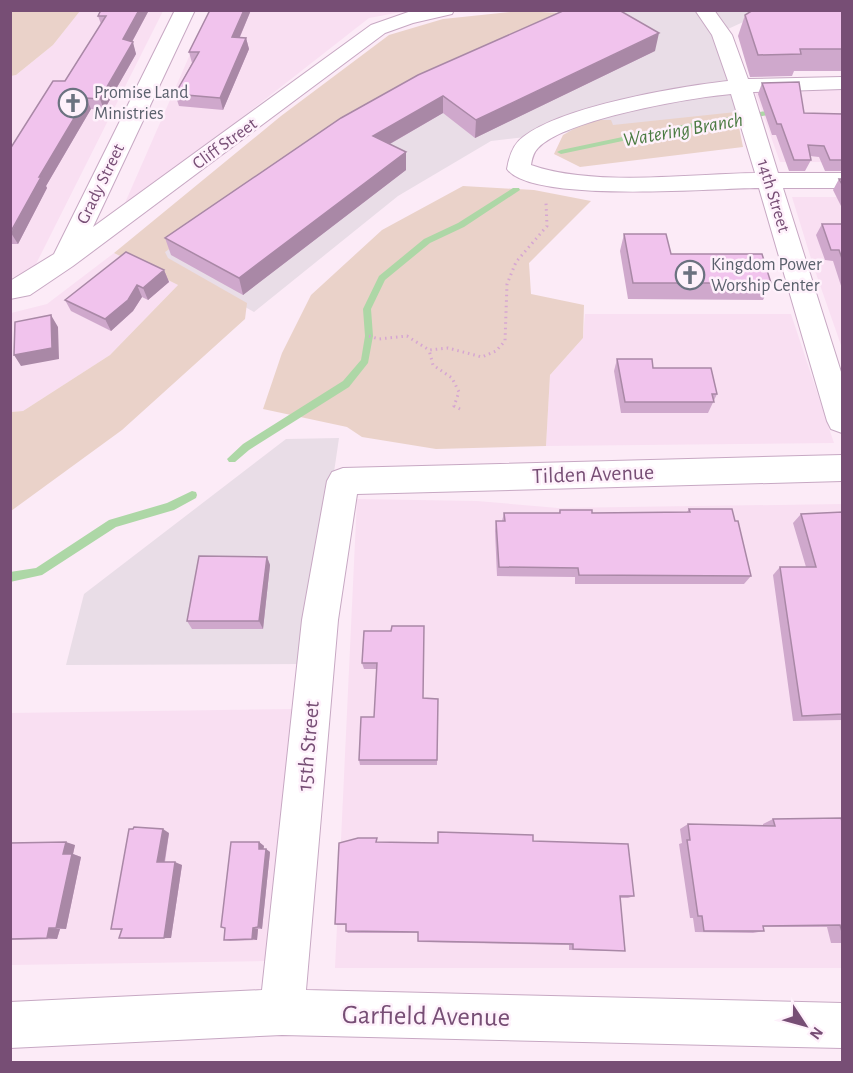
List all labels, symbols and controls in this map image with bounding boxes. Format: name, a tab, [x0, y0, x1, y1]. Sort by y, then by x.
place label: Promise Land Ministries	[94, 84, 188, 123]
church icon: Promise Land Ministries	[57, 87, 89, 119]
water label: Watering Branch	[622, 110, 744, 150]
street label: Cliff Street	[190, 115, 261, 173]
street label: Grady Street	[74, 141, 128, 227]
street label: 14th Street	[753, 157, 793, 235]
place label: Kingdom Power Worship Center	[711, 256, 822, 295]
church icon: Kingdom Power Worship Center	[674, 259, 706, 291]
street label: Tilden Avenue	[532, 461, 654, 487]
street label: 15th Street	[293, 700, 323, 792]
north arrow	[775, 995, 835, 1055]
street label: Garfield Avenue	[342, 1001, 510, 1031]
text: N	[807, 1024, 826, 1042]

